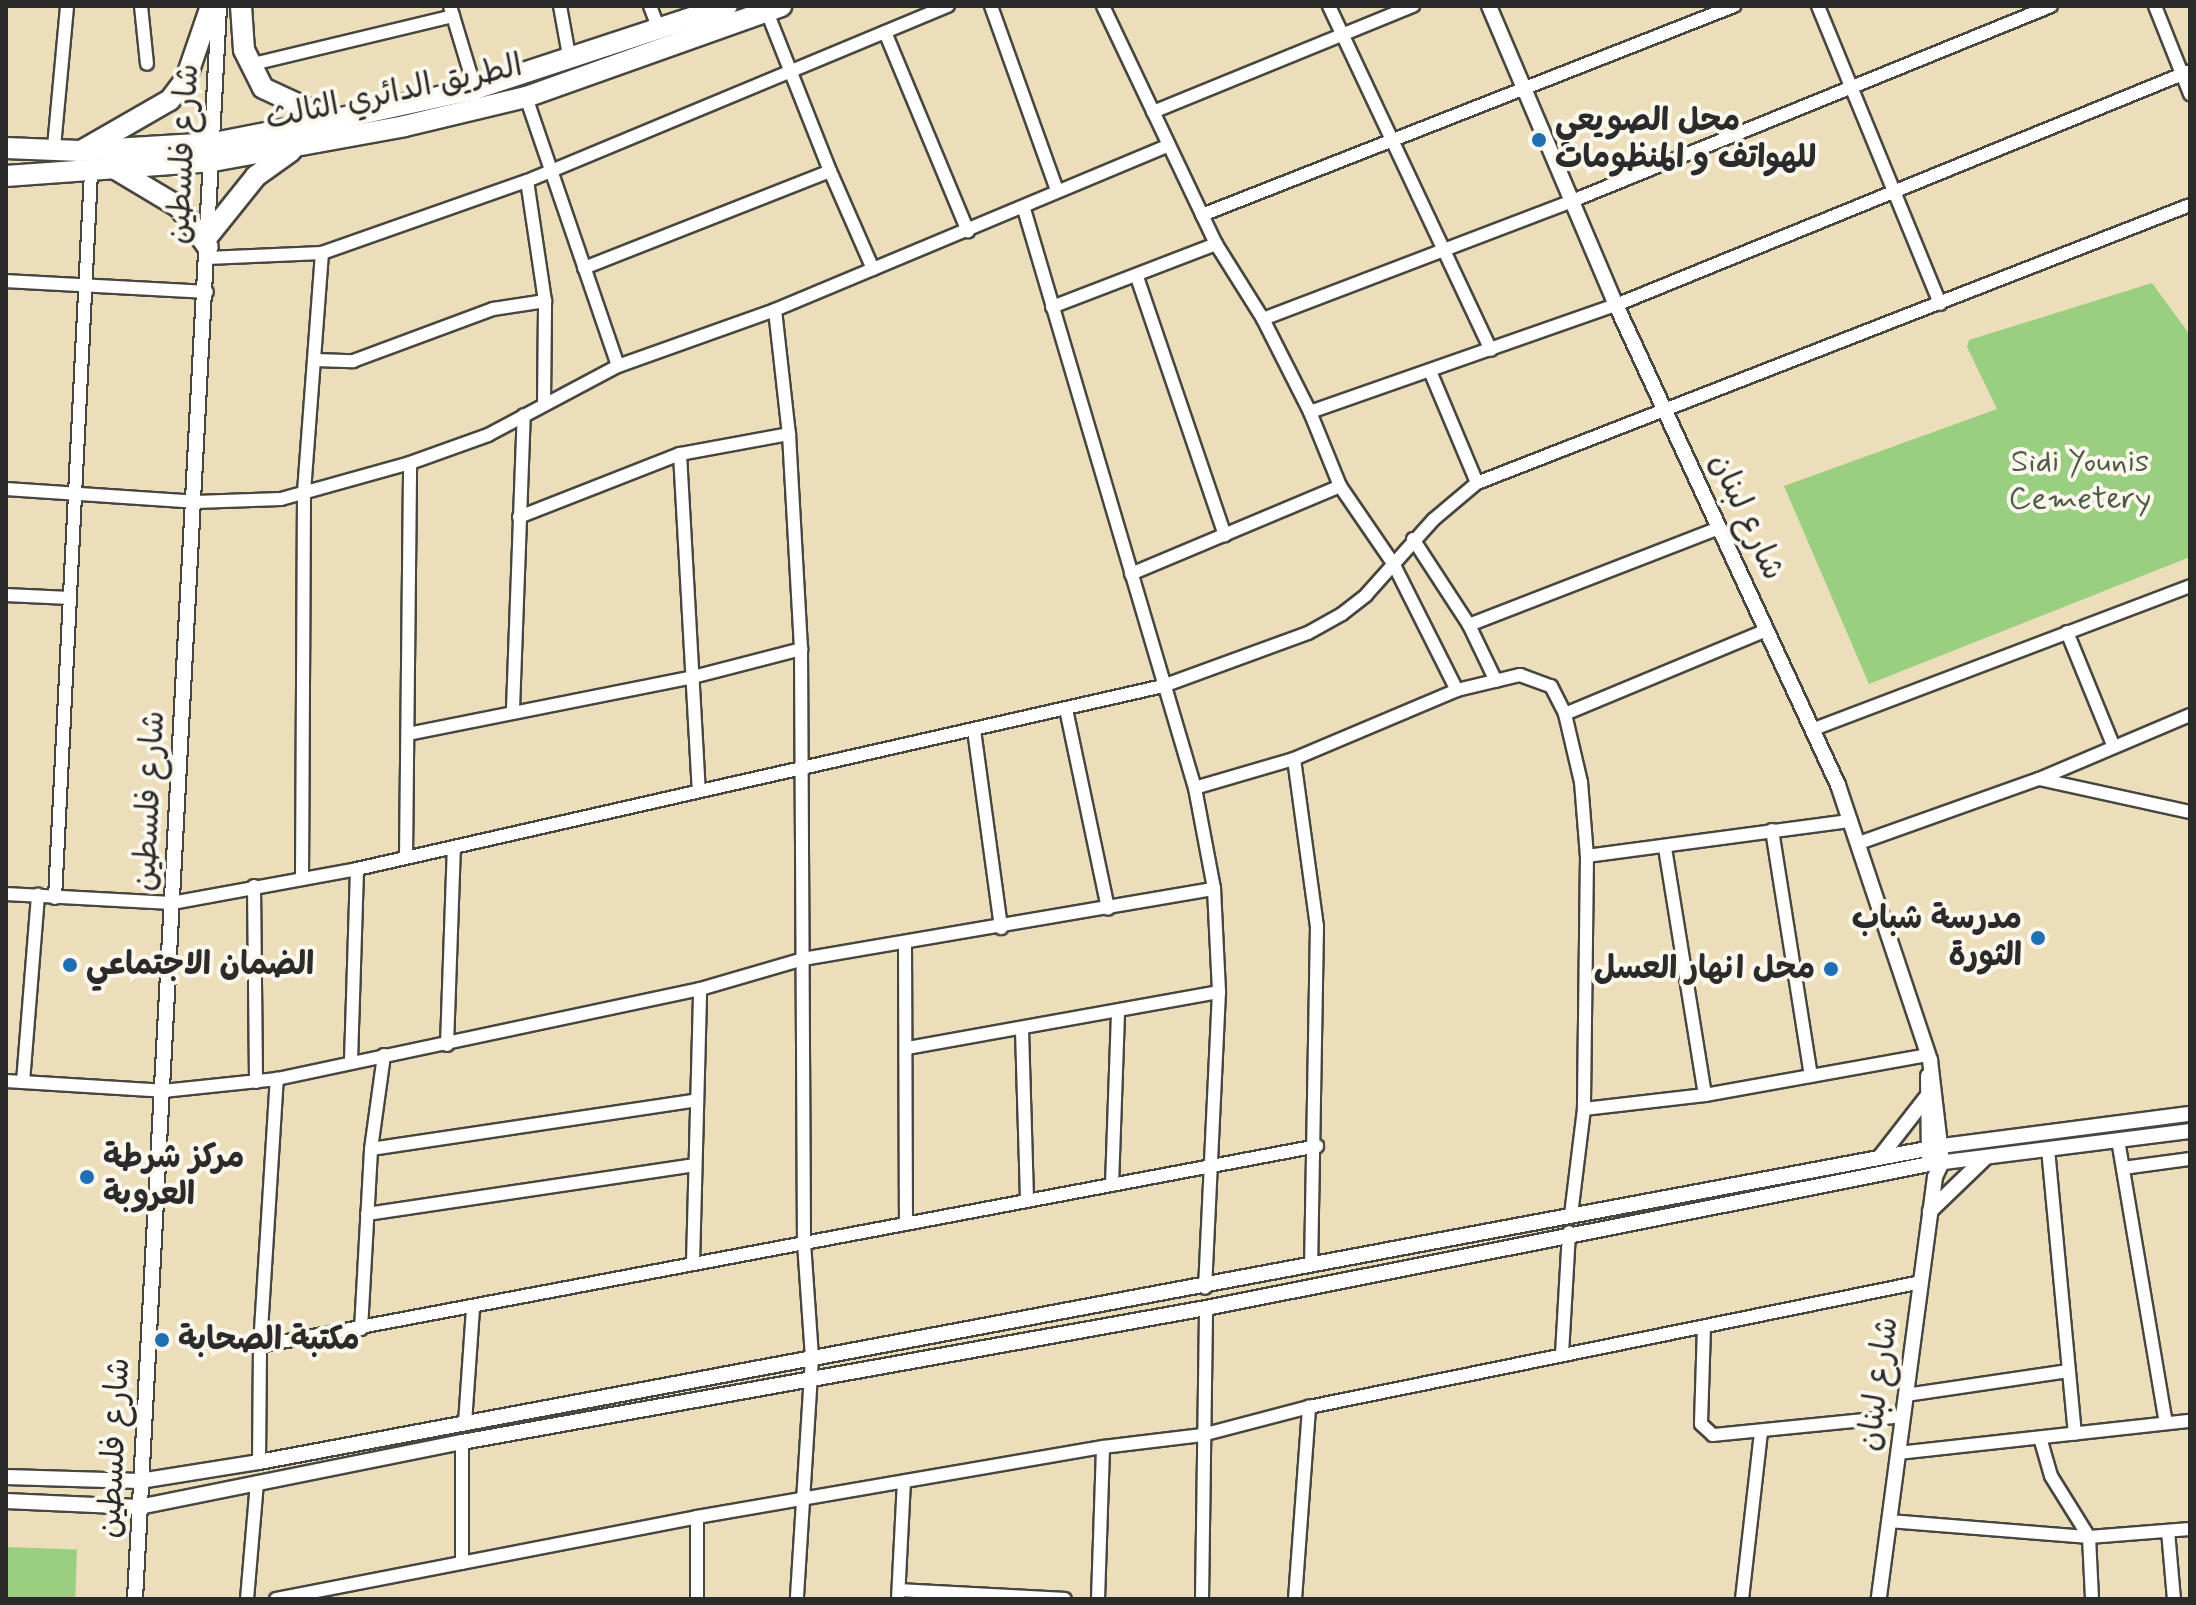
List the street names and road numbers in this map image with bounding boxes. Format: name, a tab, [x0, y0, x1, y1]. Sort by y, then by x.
street label: الطريق الدائري الثالث	[262, 47, 526, 139]
street label: شارع فلسطين	[160, 63, 208, 245]
street label: شارع لبنان	[1700, 448, 1792, 586]
street label: شارع فلسطين	[126, 710, 174, 892]
street label: شارع لبنان	[1851, 1314, 1907, 1454]
street label: شارع فلسطين	[91, 1357, 139, 1539]

